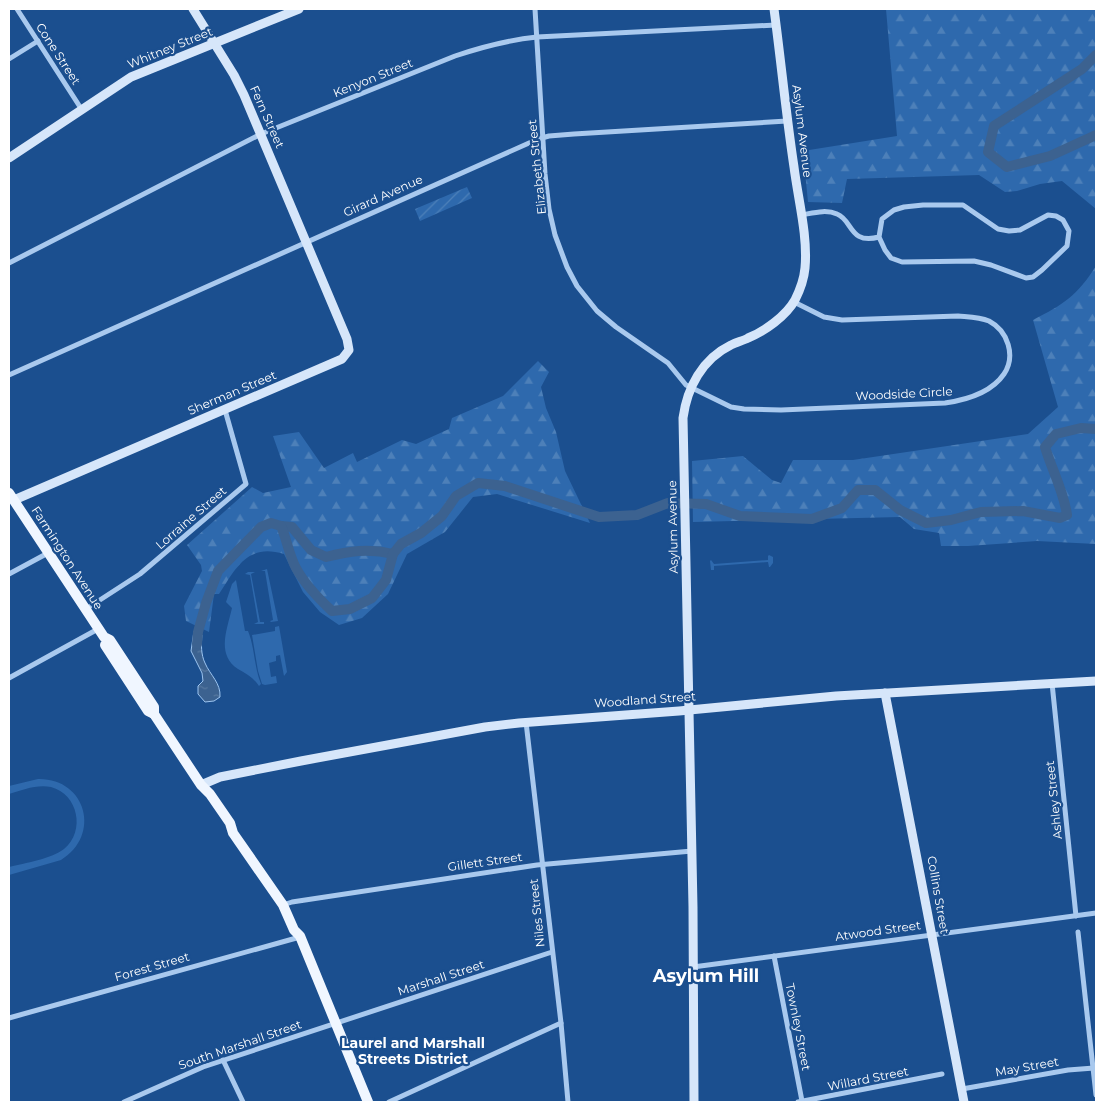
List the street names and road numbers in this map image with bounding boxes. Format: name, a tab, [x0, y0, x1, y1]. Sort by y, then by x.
street label: Cone Street	[33, 20, 84, 87]
street label: Whitney Street	[125, 24, 215, 71]
street label: Kenyon Street	[331, 55, 415, 100]
street label: Fern Street	[247, 83, 288, 151]
street label: Asylum Avenue	[789, 84, 816, 178]
street label: Elizabeth Street	[524, 119, 549, 215]
street label: Girard Avenue	[341, 171, 425, 220]
street label: Sherman Street	[185, 367, 278, 418]
street label: Woodside Circle	[855, 383, 953, 404]
street label: Asylum Avenue	[664, 480, 681, 574]
street label: Lorraine Street	[152, 483, 229, 552]
street label: Farmington Avenue	[28, 503, 106, 612]
street label: Woodland Street	[594, 688, 696, 711]
street label: Ashley Street	[1042, 760, 1065, 840]
street label: Gillett Street	[447, 849, 523, 874]
street label: Collins Street	[924, 855, 953, 935]
street label: Niles Street	[525, 878, 548, 948]
street label: Atwood Street	[834, 917, 922, 944]
street label: Forest Street	[113, 949, 191, 984]
street label: Marshall Street	[396, 956, 486, 999]
street label: Townley Street	[783, 982, 814, 1072]
street label: South Marshall Street	[176, 1016, 304, 1073]
street label: May Street	[994, 1054, 1060, 1079]
street label: Willard Street	[826, 1063, 910, 1094]

